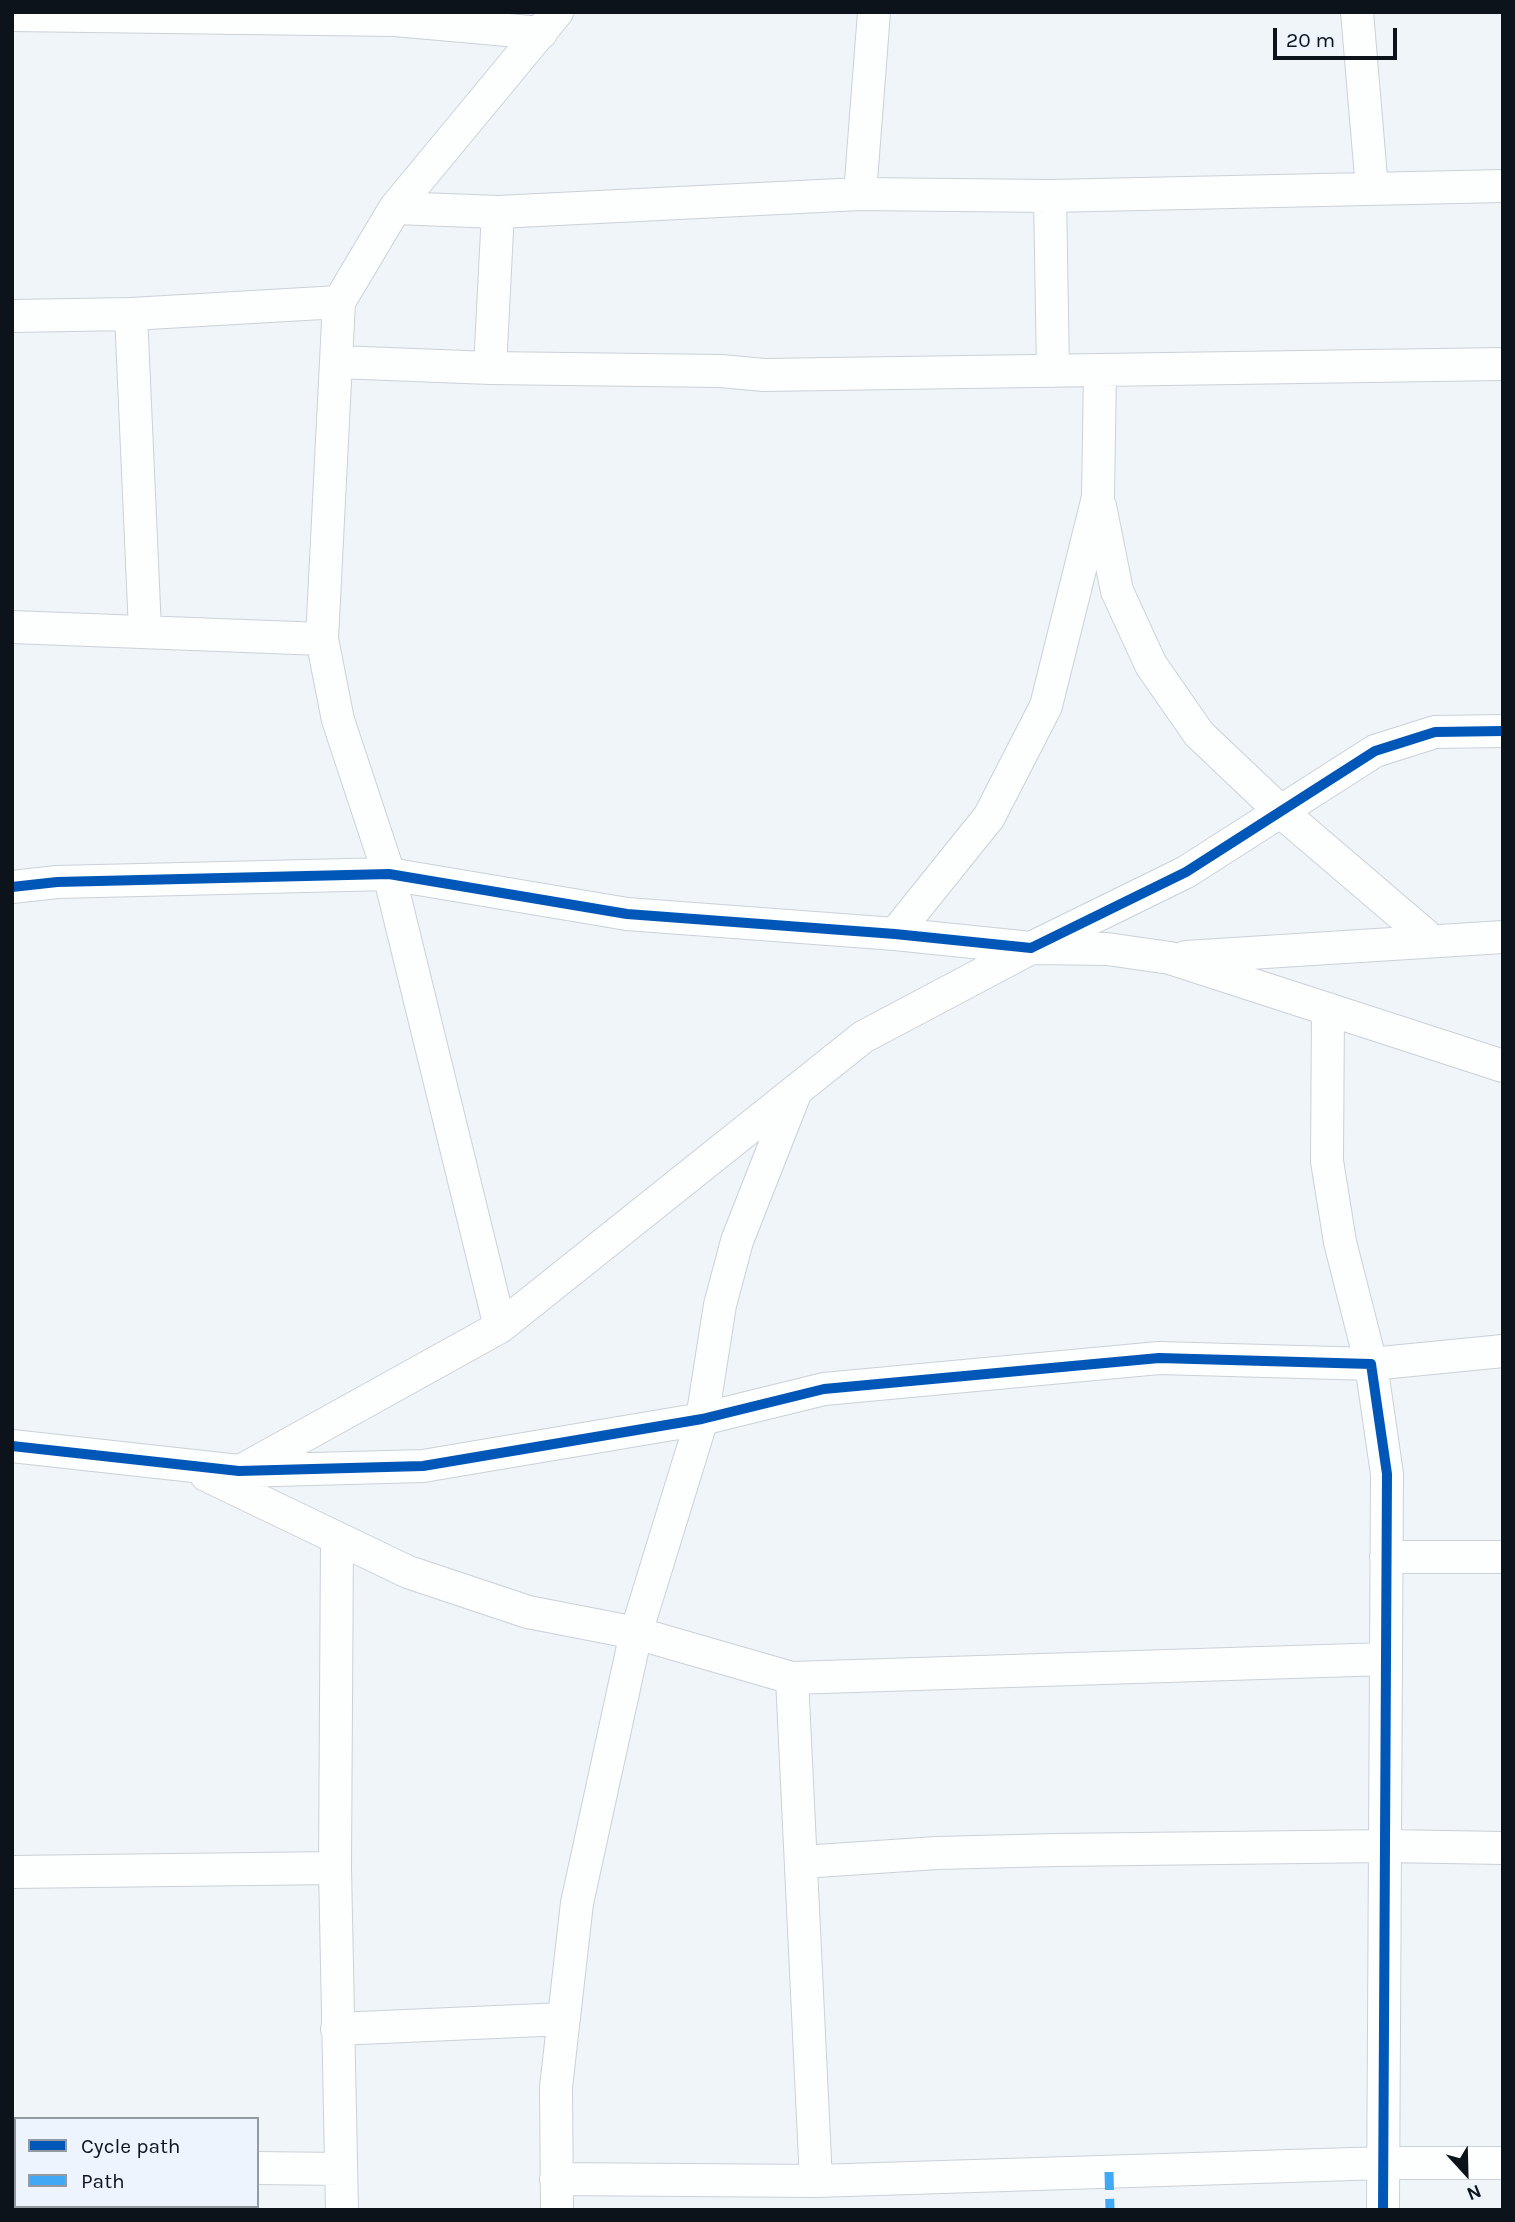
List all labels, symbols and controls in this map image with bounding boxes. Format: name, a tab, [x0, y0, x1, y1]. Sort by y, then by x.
scale bar	[1277, 14, 1401, 58]
text: 20 m	[1286, 28, 1335, 52]
legend	[14, 2117, 259, 2208]
text: Cycle path	[81, 2134, 181, 2158]
north arrow	[1431, 2138, 1501, 2208]
text: Path	[81, 2169, 125, 2193]
text: N	[1463, 2180, 1484, 2205]

